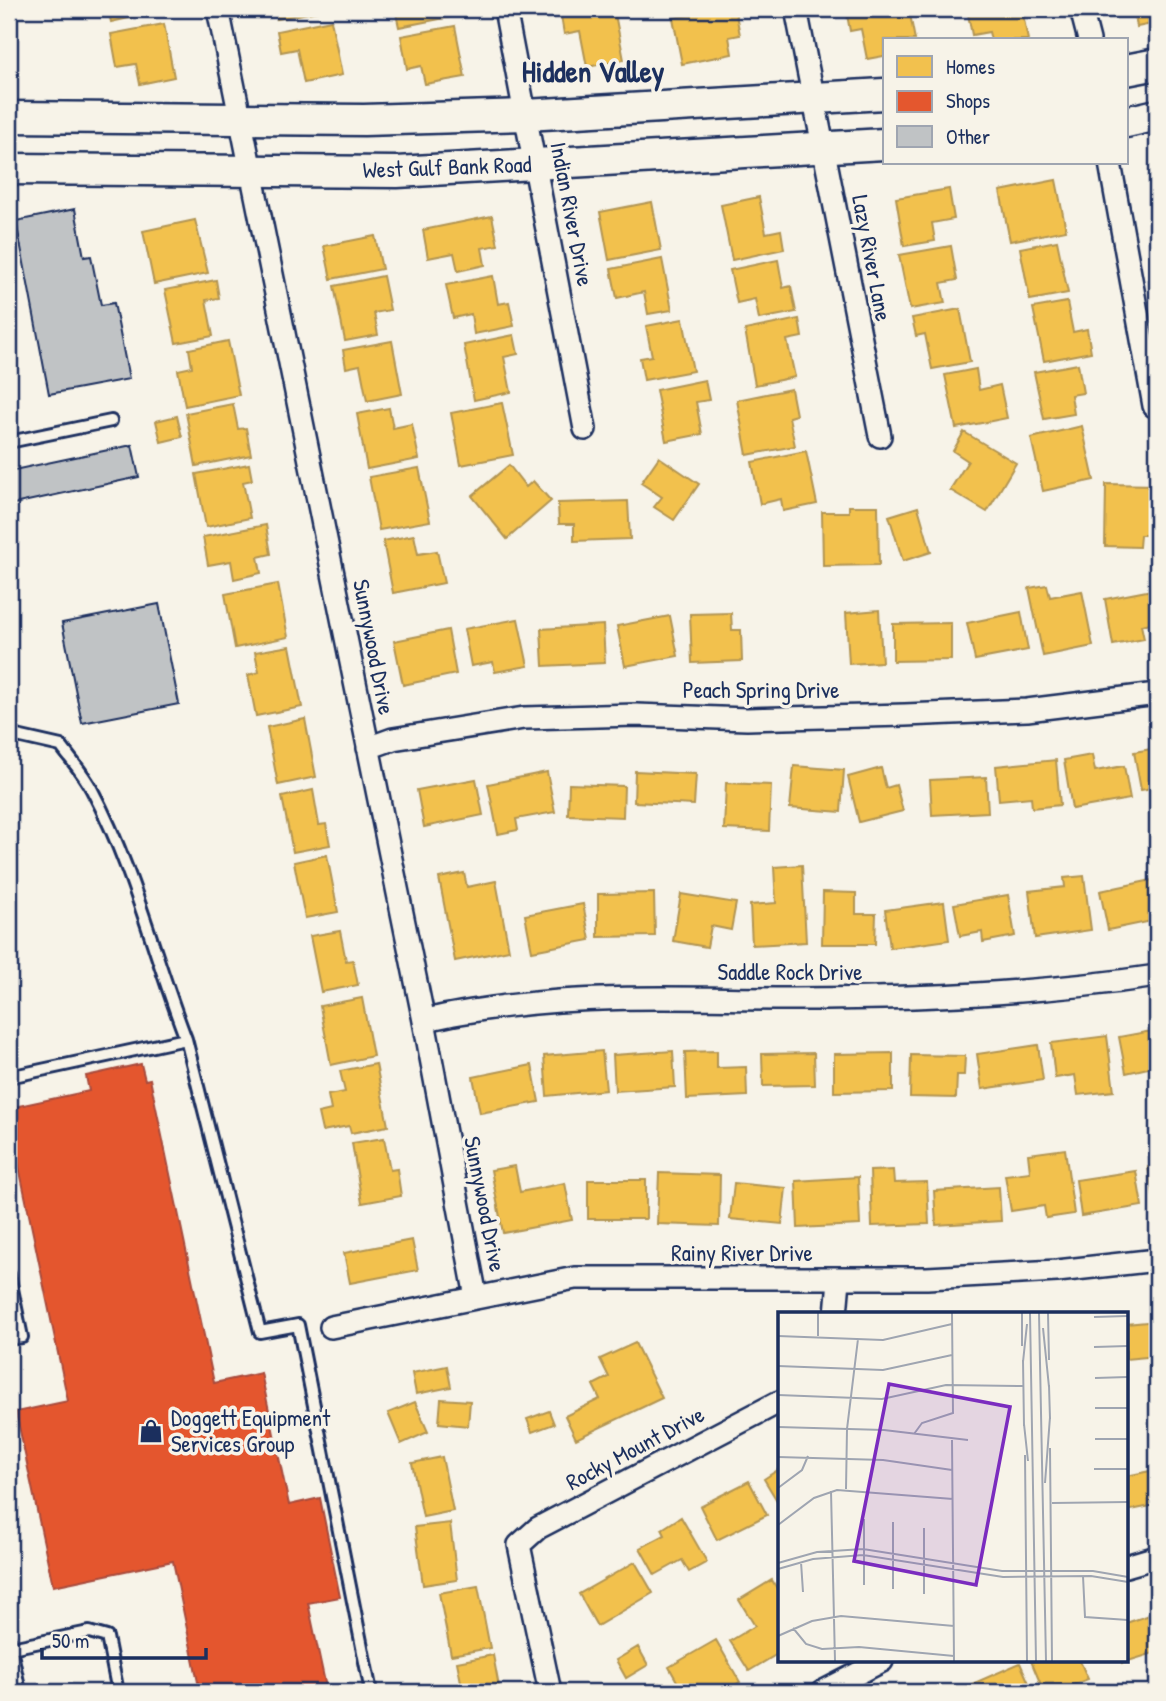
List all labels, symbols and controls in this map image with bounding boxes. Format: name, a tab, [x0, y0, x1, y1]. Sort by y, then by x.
legend	[883, 38, 1128, 164]
district label: Hidden Valley	[522, 51, 665, 92]
text: Homes	[946, 52, 995, 81]
text: Shops	[946, 86, 990, 115]
text: Other	[946, 122, 990, 151]
street label: Indian River Drive	[543, 139, 602, 289]
street label: West Gulf Bank Road	[362, 148, 532, 185]
street label: Lazy River Lane	[845, 192, 900, 324]
street label: Sunnywood Drive	[346, 577, 403, 717]
street label: Peach Spring Drive	[683, 674, 839, 705]
street label: Saddle Rock Drive	[718, 956, 862, 987]
street label: Sunnywood Drive	[457, 1134, 514, 1274]
street label: Rainy River Drive	[671, 1237, 813, 1268]
inset map	[778, 1312, 1128, 1662]
street label: Rocky Mount Drive	[560, 1398, 709, 1497]
place label: Doggett Equipment Services Group	[171, 1402, 331, 1459]
shop icon: Doggett Equipment Services Group	[137, 1417, 165, 1445]
scale bar	[42, 1617, 206, 1661]
text: 50 m	[52, 1626, 89, 1655]

